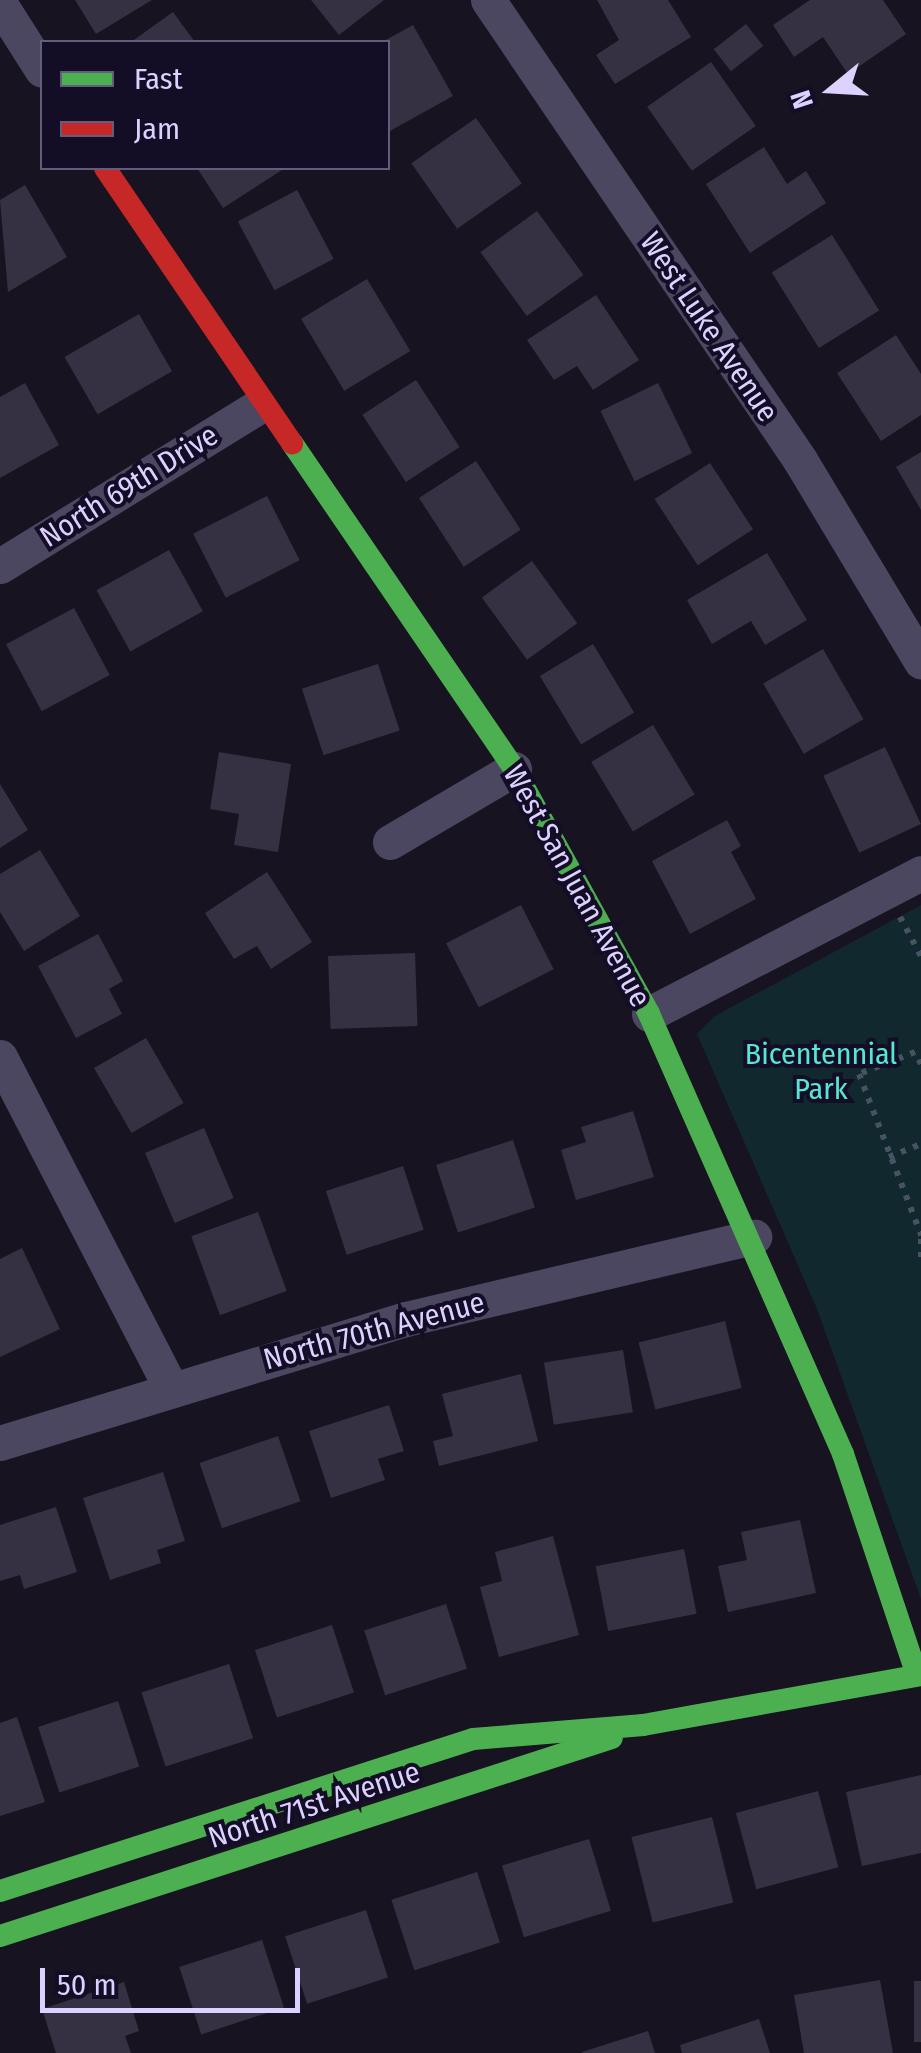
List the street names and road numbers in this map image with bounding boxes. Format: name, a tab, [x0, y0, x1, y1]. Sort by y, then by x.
street label: West Luke Avenue	[632, 225, 786, 429]
street label: North 69th Drive	[34, 417, 224, 555]
street label: West San Juan Avenue	[496, 759, 658, 1013]
street label: North 70th Avenue	[260, 1284, 488, 1378]
street label: North 71st Avenue	[204, 1754, 424, 1856]

